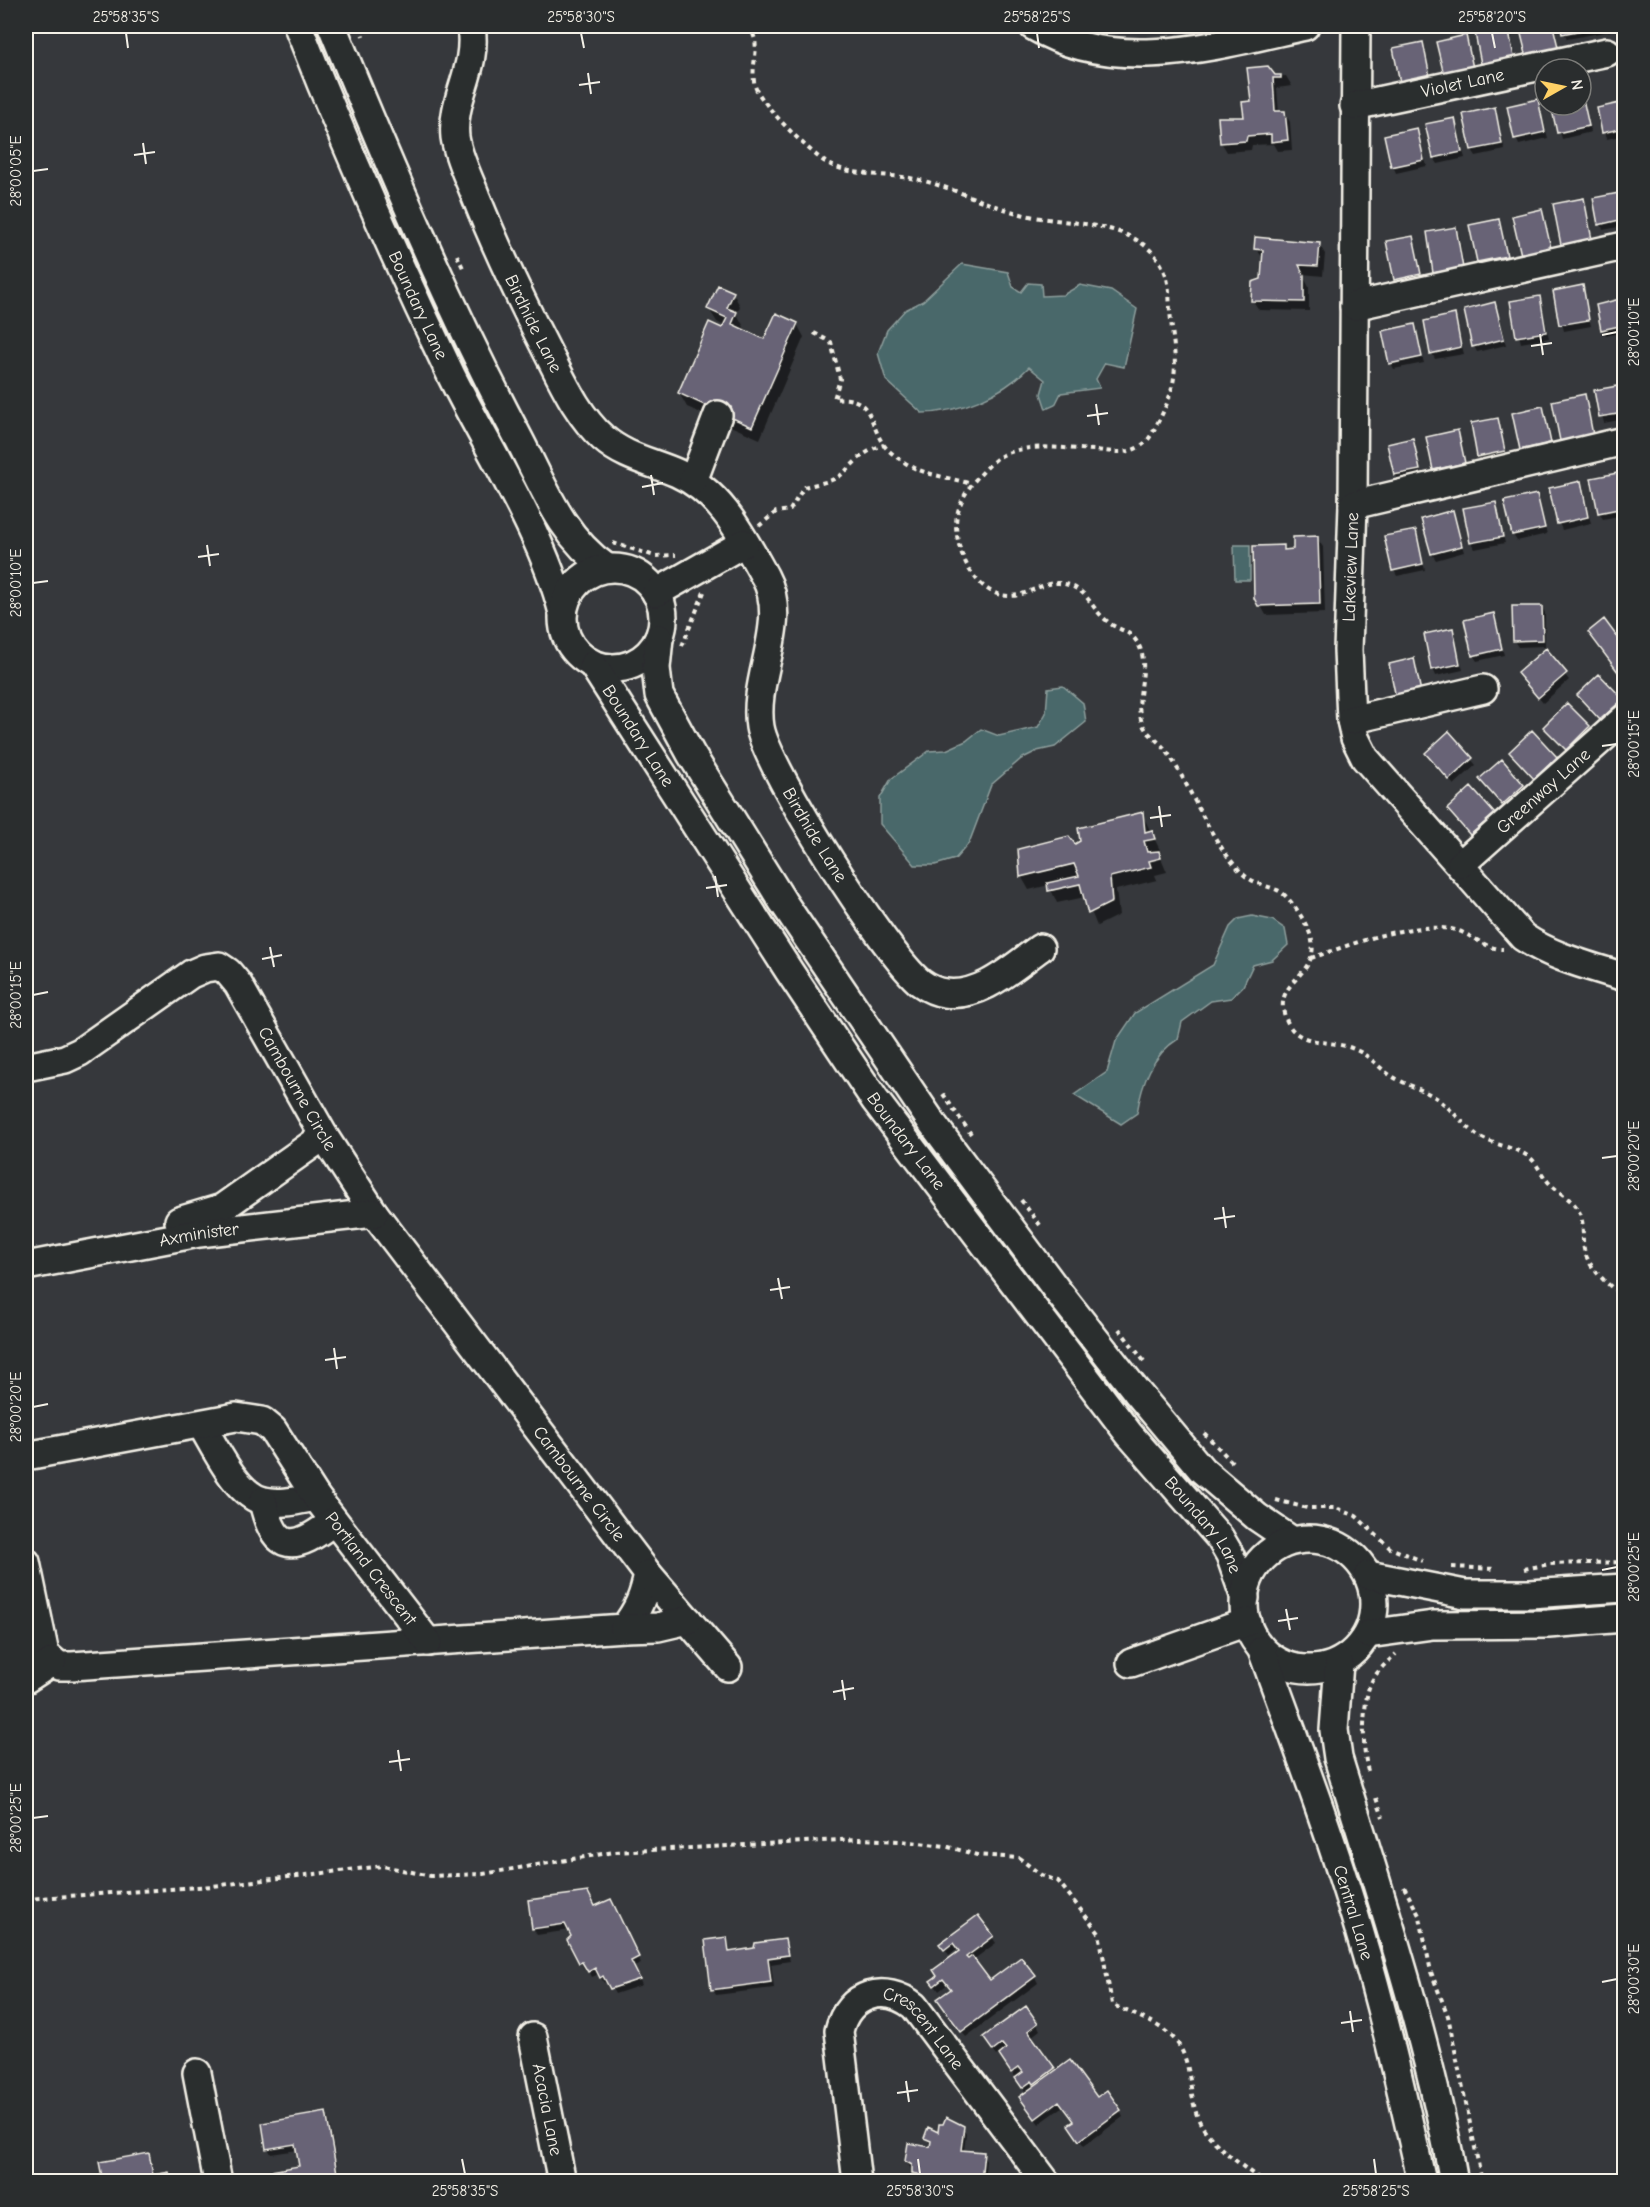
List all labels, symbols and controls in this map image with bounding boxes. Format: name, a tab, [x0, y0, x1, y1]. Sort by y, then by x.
text: 25°58'35"S	[93, 8, 159, 26]
text: 25°58'30"S	[547, 8, 615, 26]
text: 25°58'25"S	[1004, 8, 1070, 26]
text: 25°58'20"S	[1458, 8, 1526, 26]
north arrow	[1533, 57, 1593, 117]
street label: Violet Lane	[1419, 64, 1506, 102]
text: N	[1567, 78, 1587, 91]
text: 28°00'05"E	[7, 136, 25, 206]
street label: Boundary Lane	[384, 248, 452, 363]
street label: Birdhide Lane	[501, 271, 567, 376]
text: 28°00'10"E	[1625, 298, 1643, 366]
street label: Lakeview Lane	[1339, 512, 1363, 622]
text: 28°00'10"E	[7, 549, 25, 617]
street label: Boundary Lane	[598, 681, 679, 791]
text: 28°00'15"E	[1625, 710, 1643, 778]
street label: Greenway Lane	[1492, 744, 1594, 838]
street label: Birdhide Lane	[778, 784, 852, 886]
text: 28°00'15"E	[7, 961, 25, 1029]
street label: Cambourne Circle	[254, 1023, 341, 1154]
street label: Boundary Lane	[862, 1088, 950, 1194]
text: 28°00'20"E	[1625, 1121, 1643, 1191]
street label: Axminister	[157, 1218, 241, 1251]
text: 28°00'20"E	[7, 1372, 25, 1442]
street label: Cambourne Circle	[529, 1422, 630, 1545]
street label: Boundary Lane	[1160, 1472, 1246, 1576]
street label: Portland Crescent	[321, 1508, 422, 1630]
text: 28°00'25"E	[1625, 1532, 1643, 1602]
text: 28°00'25"E	[7, 1783, 25, 1853]
street label: Central Lane	[1329, 1862, 1378, 1962]
text: 28°00'30"E	[1625, 1944, 1643, 2014]
street label: Crescent Lane	[882, 1983, 968, 2074]
street label: Acacia Lane	[528, 2062, 567, 2157]
text: 25°58'35"S	[432, 2182, 498, 2200]
text: 25°58'30"S	[886, 2182, 954, 2200]
text: 25°58'25"S	[1343, 2182, 1409, 2200]

